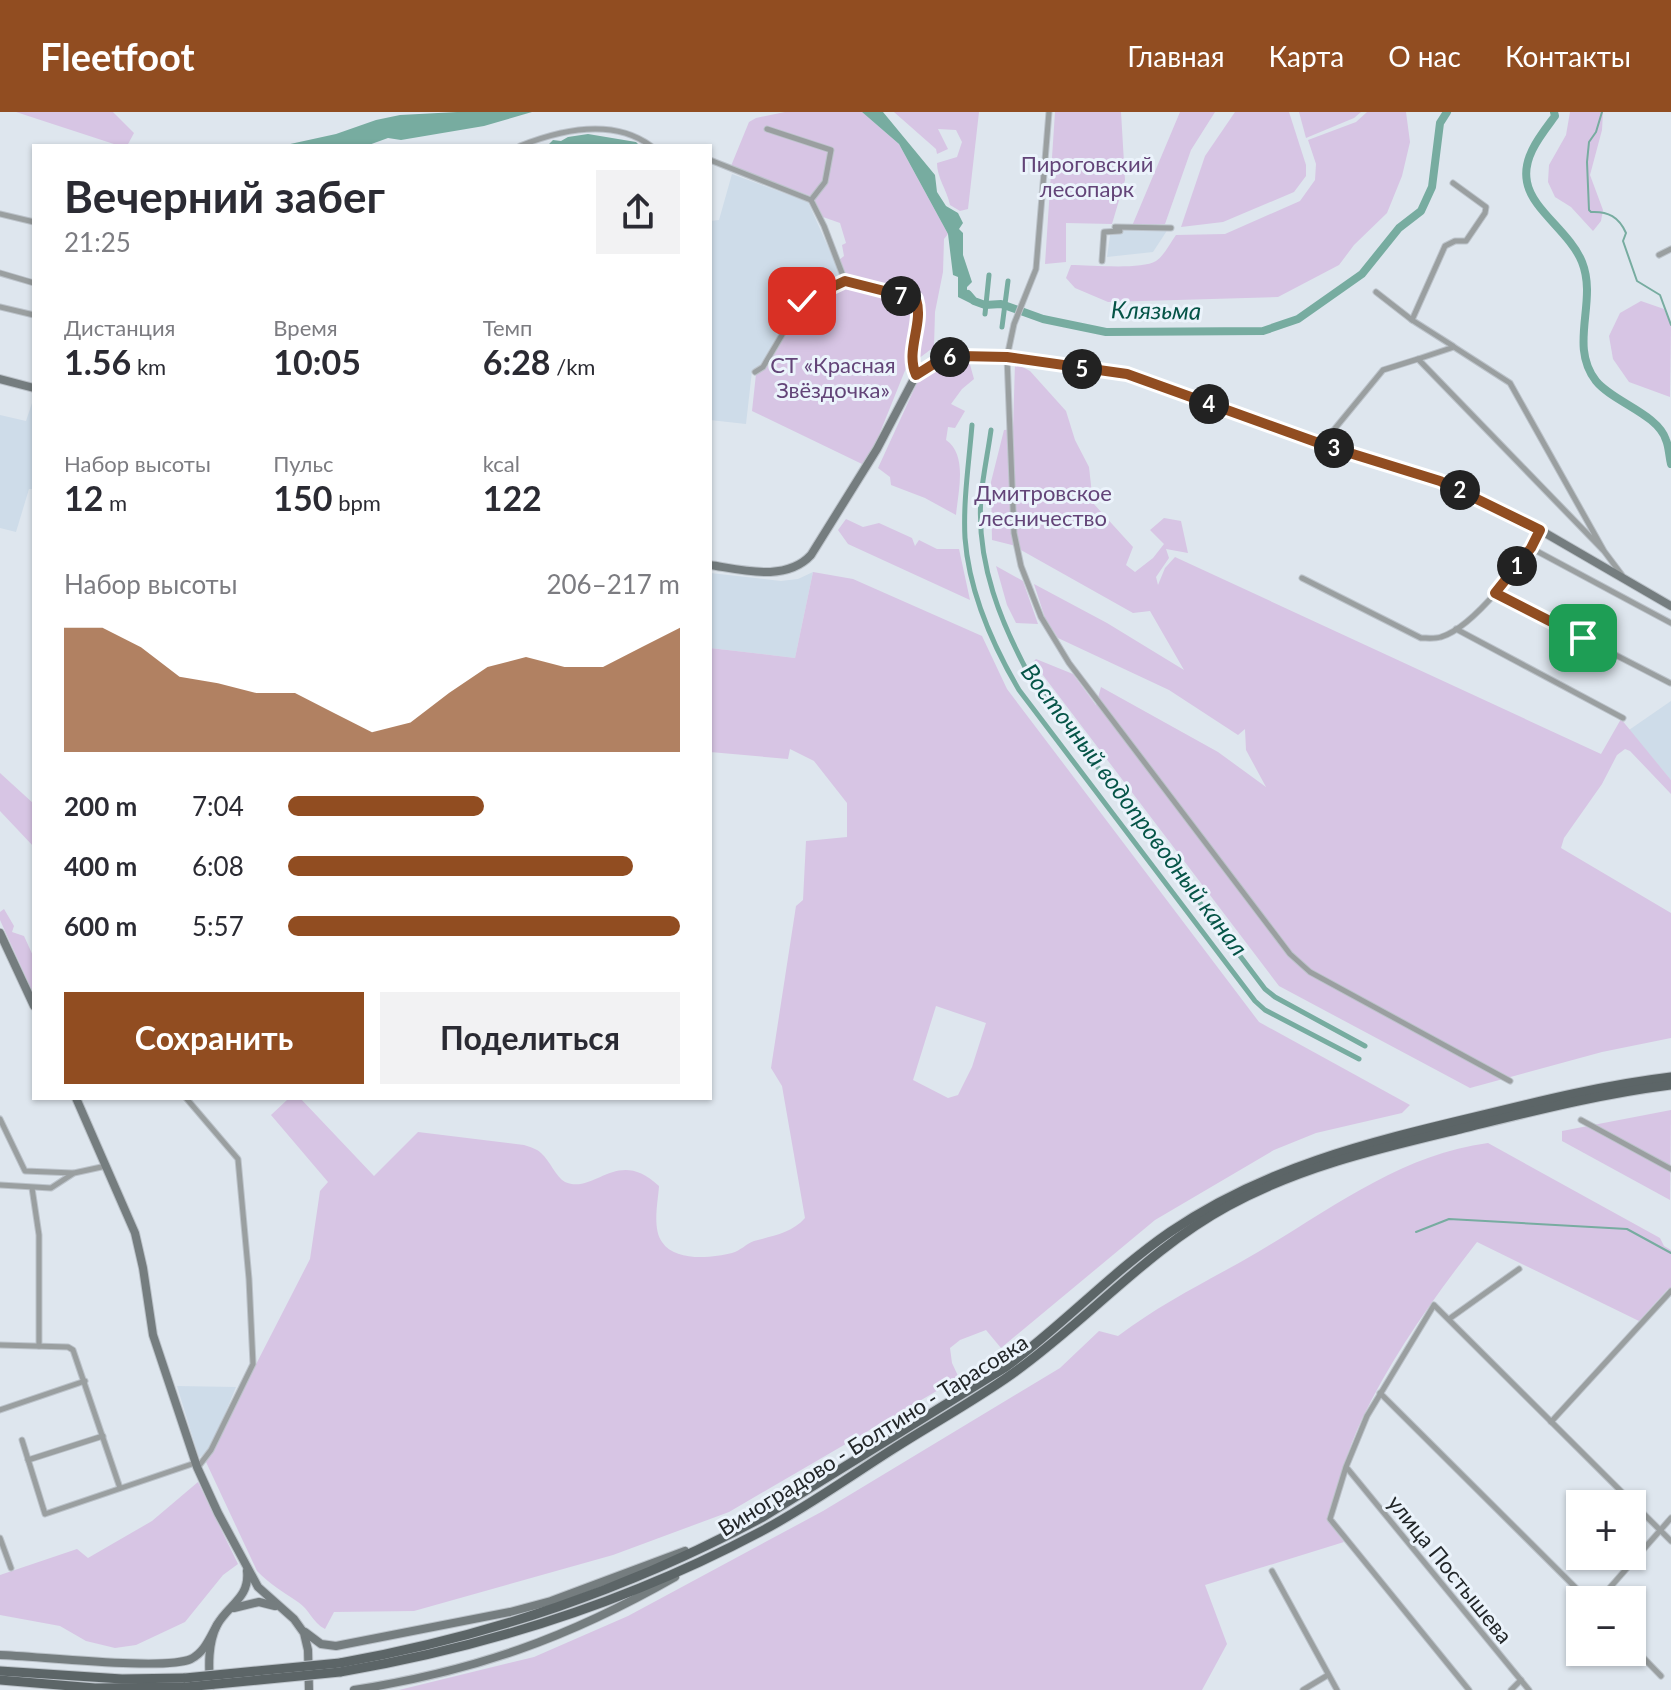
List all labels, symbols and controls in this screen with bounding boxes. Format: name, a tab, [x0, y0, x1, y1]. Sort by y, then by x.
text: Fleetfoot	[40, 33, 195, 79]
text: Главная	[1127, 39, 1225, 73]
text: Карта	[1269, 39, 1344, 73]
text: О нас	[1388, 39, 1461, 73]
text: Контакты	[1505, 39, 1631, 73]
park label: Пироговский лесопарк	[1021, 150, 1153, 202]
text: Вечерний забег	[64, 170, 385, 222]
button: share	[596, 170, 680, 254]
text: 21:25	[64, 226, 131, 258]
pin	[768, 267, 836, 335]
pin: 7	[881, 276, 921, 316]
icon: check	[780, 279, 824, 323]
text: 7	[895, 282, 907, 309]
water label: Клязьма	[1111, 294, 1201, 325]
text: Дистанция	[64, 314, 175, 341]
text: Время	[273, 314, 338, 341]
text: Темп	[483, 314, 533, 341]
pin: 6	[930, 337, 970, 377]
text: 1.56	[64, 341, 131, 382]
text: 10:05	[273, 341, 361, 382]
text: 6:28	[483, 341, 551, 382]
text: 6	[944, 343, 956, 370]
pin: 5	[1062, 349, 1102, 389]
park label: СТ «Красная Звёздочка»	[770, 351, 896, 403]
text: km	[131, 353, 166, 380]
text: /km	[551, 353, 595, 380]
text: 5	[1076, 355, 1088, 382]
pin: 4	[1189, 384, 1229, 424]
text: 4	[1203, 390, 1215, 417]
pin: 3	[1314, 428, 1354, 468]
text: 3	[1328, 434, 1340, 461]
text: Набор высоты	[64, 450, 211, 477]
text: Пульс	[273, 450, 334, 477]
text: kcal	[483, 450, 520, 477]
pin: 2	[1440, 470, 1480, 510]
text: 2	[1454, 476, 1466, 503]
text: 12	[64, 477, 103, 518]
text: 150	[273, 477, 333, 518]
text: 122	[483, 477, 542, 518]
park label: Дмитровское лесничество	[974, 479, 1112, 531]
text: m	[103, 489, 127, 516]
text: bpm	[333, 489, 381, 516]
pin: 1	[1497, 546, 1537, 586]
text: 1	[1511, 552, 1523, 579]
text: Набор высоты	[64, 568, 238, 600]
text: 206–217 m	[546, 568, 680, 600]
pin	[1549, 604, 1617, 672]
icon: arrive	[1561, 616, 1605, 660]
water label: Восточный водопроводный канал	[1016, 657, 1255, 961]
text: 200 m	[64, 790, 137, 822]
text: 7:04	[192, 790, 244, 822]
text: 400 m	[64, 850, 137, 882]
text: 6:08	[192, 850, 244, 882]
text: 600 m	[64, 910, 137, 942]
text: 5:57	[192, 910, 244, 942]
button: Сохранить	[64, 992, 364, 1084]
button: Поделиться	[380, 992, 680, 1084]
street label: Виноградово - Болтино - Тарасовка	[713, 1328, 1033, 1541]
street label: улица Постышева	[1382, 1489, 1518, 1648]
map controls	[1566, 1490, 1646, 1666]
button: +	[1566, 1490, 1646, 1570]
button: −	[1566, 1586, 1646, 1666]

